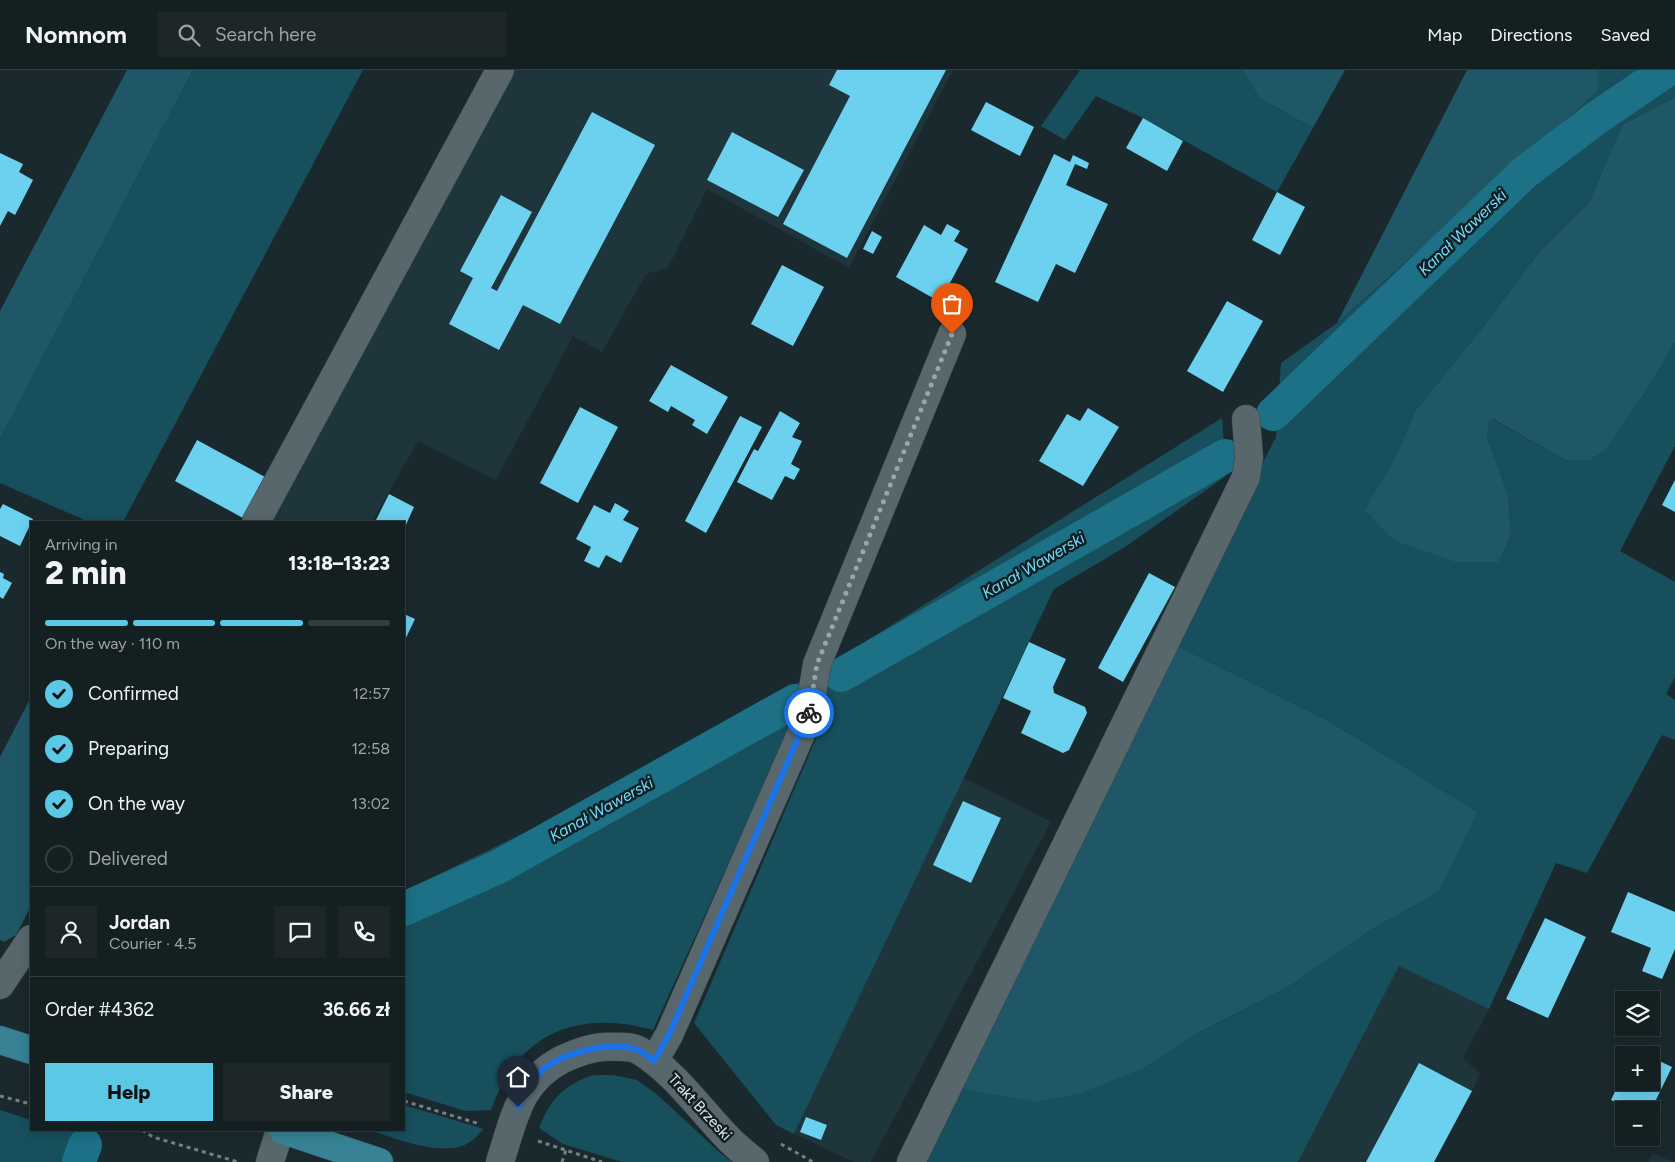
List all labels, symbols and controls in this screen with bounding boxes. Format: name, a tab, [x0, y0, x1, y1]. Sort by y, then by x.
search box	[157, 12, 507, 57]
text: Nomnom	[25, 20, 127, 49]
icon: search	[175, 21, 203, 49]
text: Search here	[215, 23, 316, 46]
text: Map	[1427, 24, 1462, 46]
text: Directions	[1490, 24, 1572, 46]
text: Saved	[1600, 24, 1650, 46]
water label: Kanał Wawerski	[1414, 185, 1511, 279]
pin	[931, 283, 973, 334]
icon: bag	[938, 290, 966, 318]
water label: Kanał Wawerski	[978, 528, 1088, 603]
text: Arriving in	[45, 535, 117, 554]
text: 13:18–13:23	[288, 552, 390, 575]
text: 2 min	[45, 554, 127, 592]
text: On the way · 110 m	[45, 634, 180, 653]
icon: check	[45, 680, 73, 708]
text: Confirmed	[88, 682, 179, 705]
text: 12:57	[353, 684, 390, 703]
courier	[784, 688, 834, 738]
icon: bike	[795, 699, 823, 727]
icon: check	[45, 735, 73, 763]
text: Preparing	[88, 737, 169, 760]
text: 12:58	[351, 739, 390, 758]
water label: Kanał Wawerski	[546, 773, 657, 846]
icon: check	[45, 790, 73, 818]
text: On the way	[88, 792, 185, 815]
text: 13:02	[351, 794, 390, 813]
text: Delivered	[88, 847, 168, 870]
button: person	[45, 906, 97, 958]
button: chat	[274, 906, 326, 958]
button: phone	[338, 906, 390, 958]
text: Jordan	[109, 911, 170, 934]
text: Courier · 4.5	[109, 934, 196, 953]
map controls	[1615, 991, 1660, 1146]
button: layers	[1615, 991, 1660, 1036]
text: Order #4362	[45, 998, 154, 1021]
text: 36.66 zł	[323, 998, 390, 1021]
button: +	[1615, 1046, 1660, 1091]
pin	[497, 1056, 539, 1107]
button: Help	[45, 1063, 213, 1121]
button: Share	[223, 1063, 390, 1121]
icon: home	[504, 1063, 532, 1091]
street label: Trakt Brzeski	[665, 1070, 735, 1144]
button: −	[1615, 1101, 1660, 1146]

